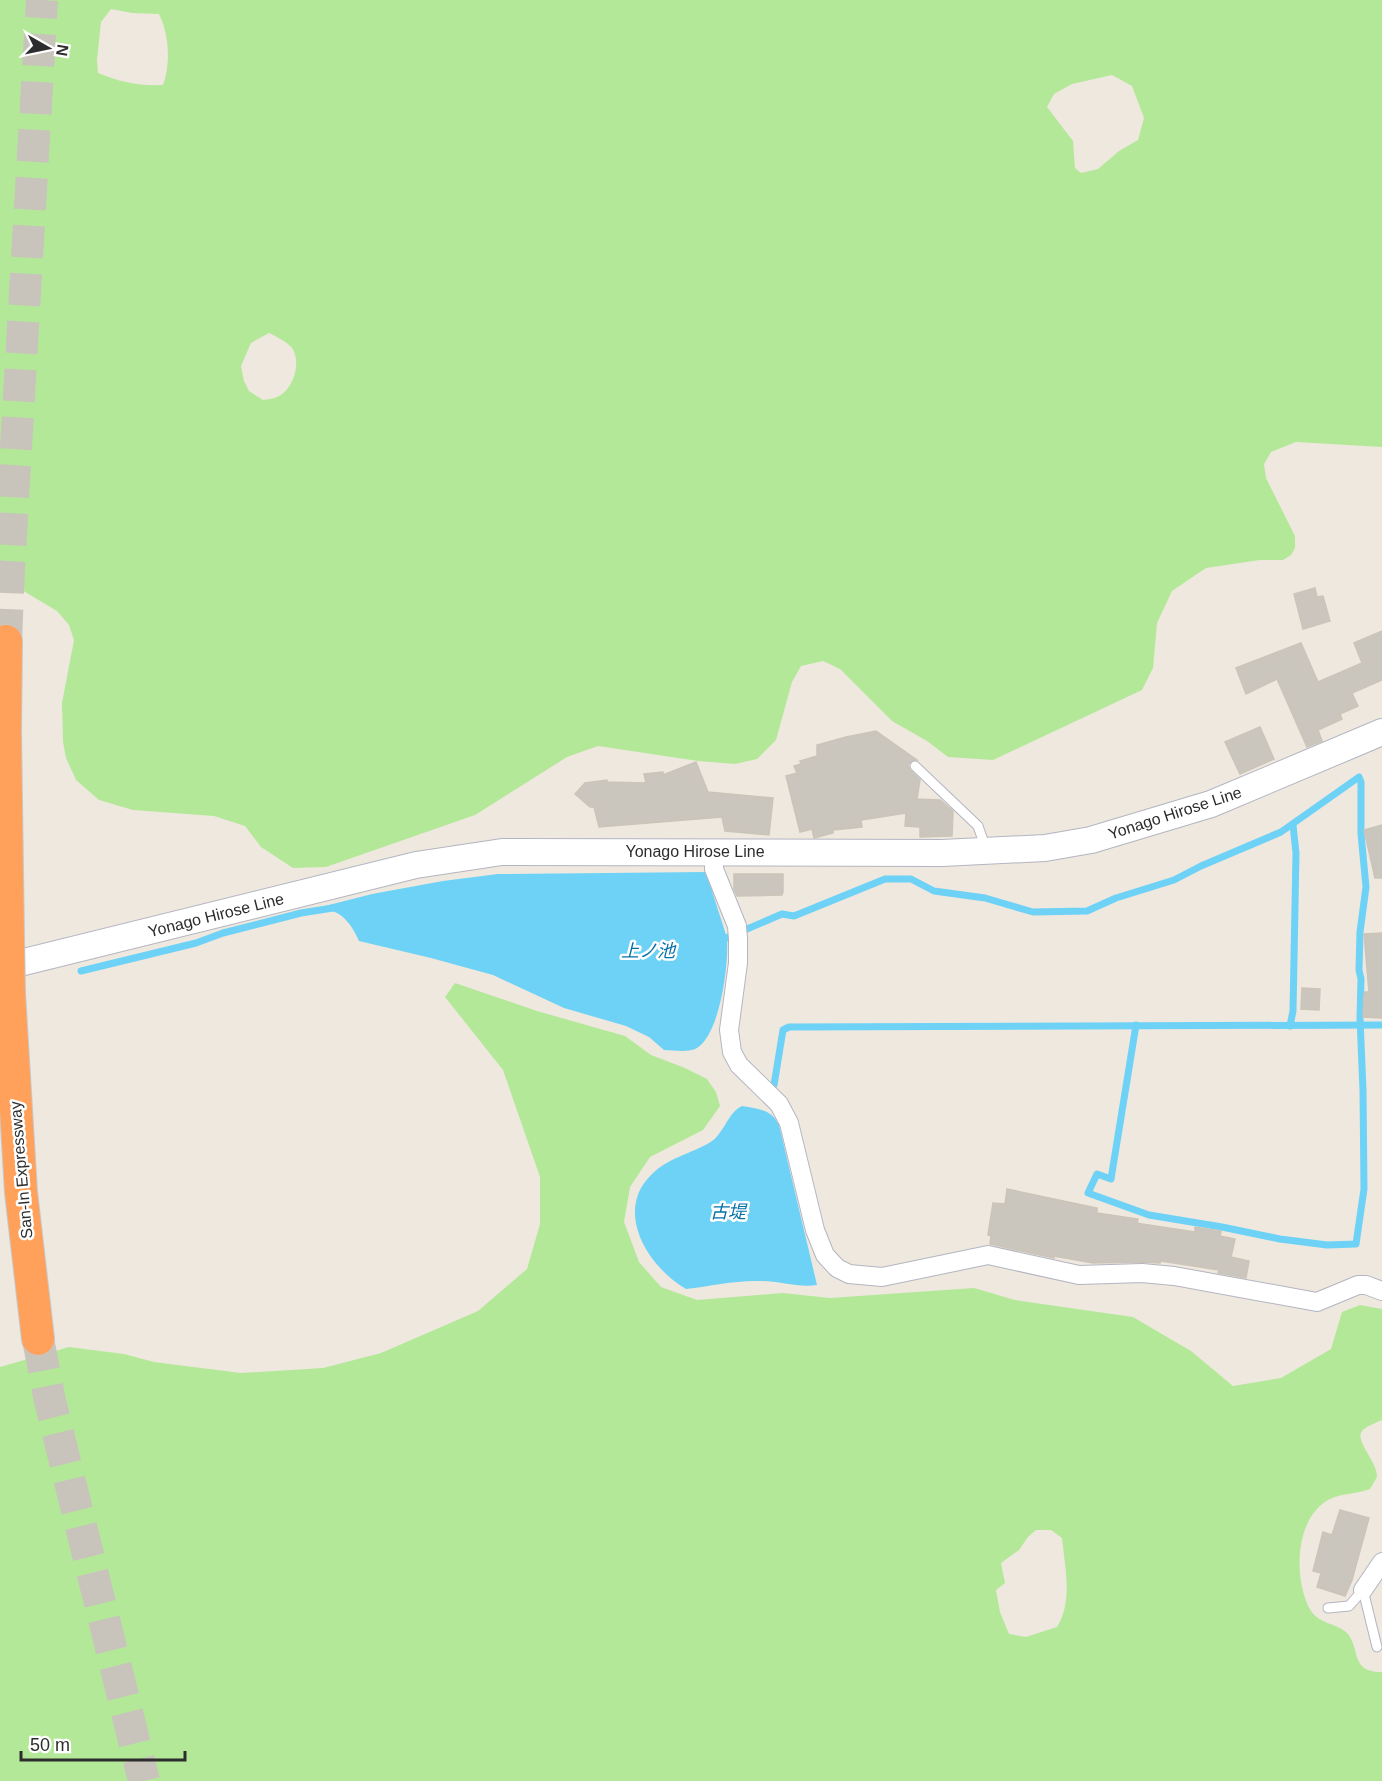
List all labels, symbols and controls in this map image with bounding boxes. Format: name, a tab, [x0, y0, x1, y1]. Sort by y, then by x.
north arrow	[18, 18, 78, 78]
text: N	[53, 43, 72, 57]
street label: Yonago Hirose Line	[1106, 783, 1244, 843]
street label: Yonago Hirose Line	[625, 843, 765, 860]
street label: Yonago Hirose Line	[146, 890, 286, 940]
water label: 上ノ池	[621, 941, 677, 961]
street label: San-In Expressway	[7, 1101, 35, 1239]
water label: 古堤	[710, 1202, 748, 1222]
scale bar	[21, 1724, 184, 1762]
text: 50 m	[30, 1735, 70, 1755]

